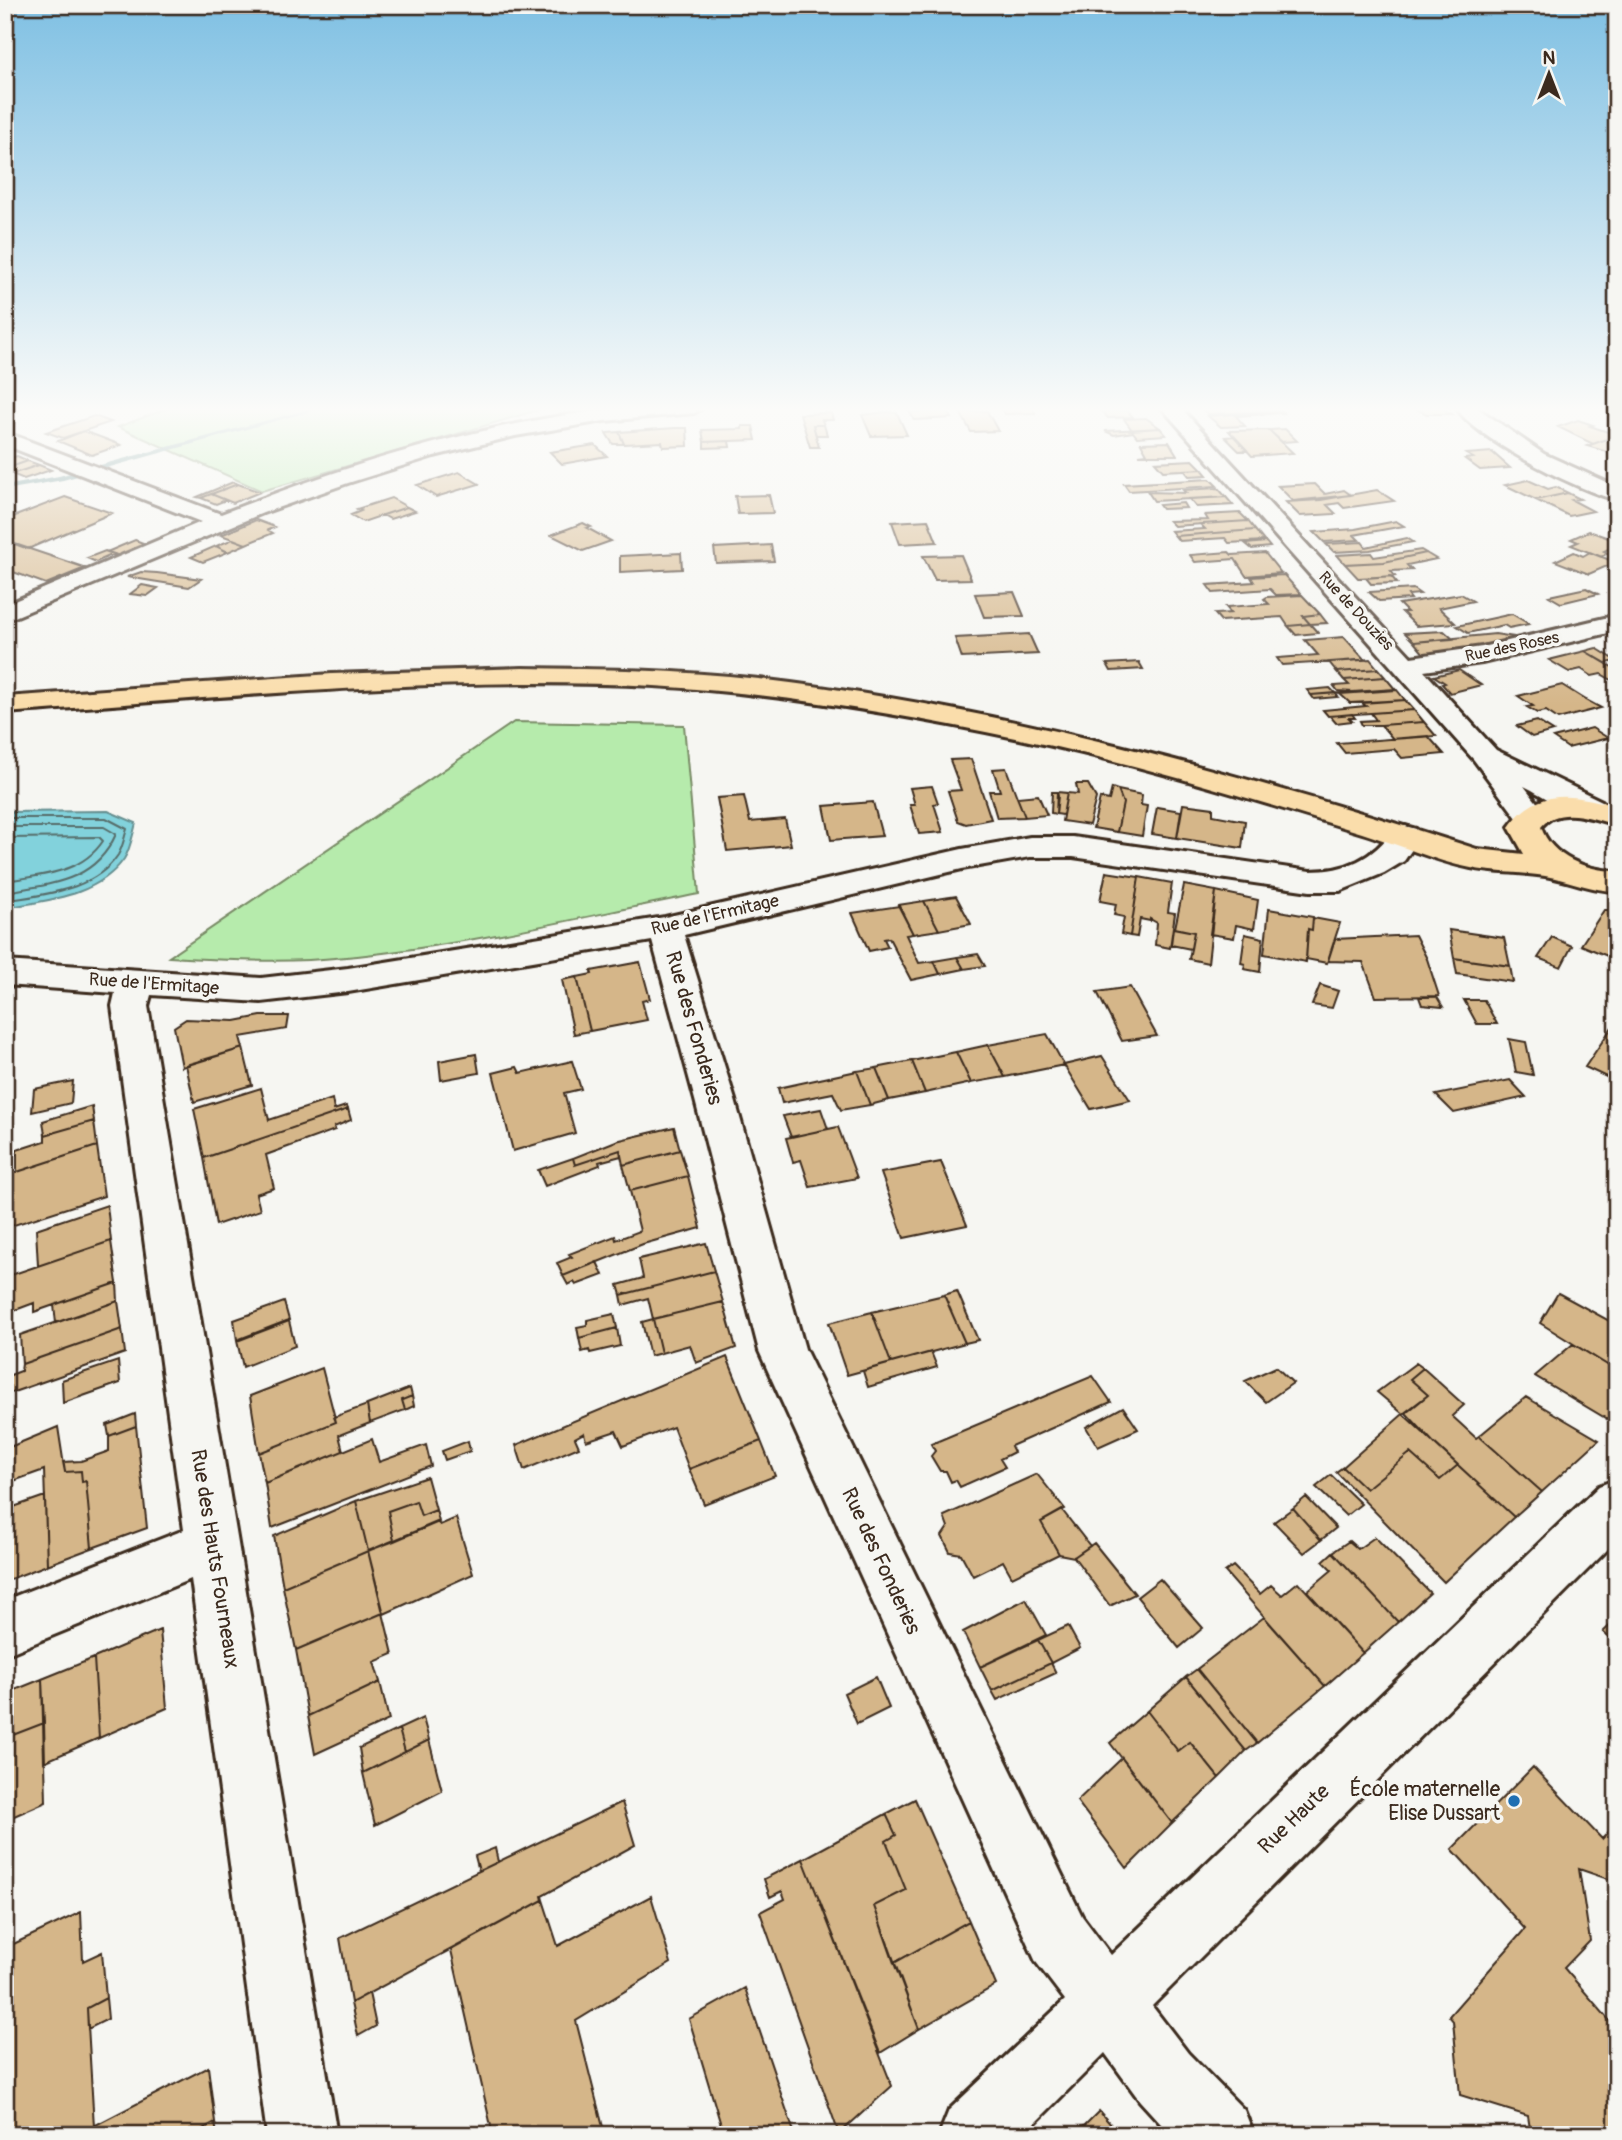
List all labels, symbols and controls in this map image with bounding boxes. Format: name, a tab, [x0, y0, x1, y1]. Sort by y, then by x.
north arrow	[1514, 38, 1584, 108]
text: N	[1543, 46, 1556, 70]
street label: Rue de Douzies	[1314, 567, 1398, 655]
street label: Rue des Roses	[1463, 627, 1561, 667]
street label: Rue de l'Ermitage	[649, 889, 781, 941]
street label: Rue des Fonderies	[659, 948, 729, 1109]
street label: Rue de l'Ermitage	[88, 968, 220, 1000]
street label: Rue des Hauts Fourneaux	[184, 1447, 246, 1671]
street label: Rue des Fonderies	[835, 1483, 927, 1639]
place label: École maternelle Elise Dussart	[1350, 1776, 1501, 1827]
street label: Rue Haute	[1252, 1778, 1336, 1860]
marker: École maternelle Elise Dussart	[1506, 1793, 1522, 1809]

